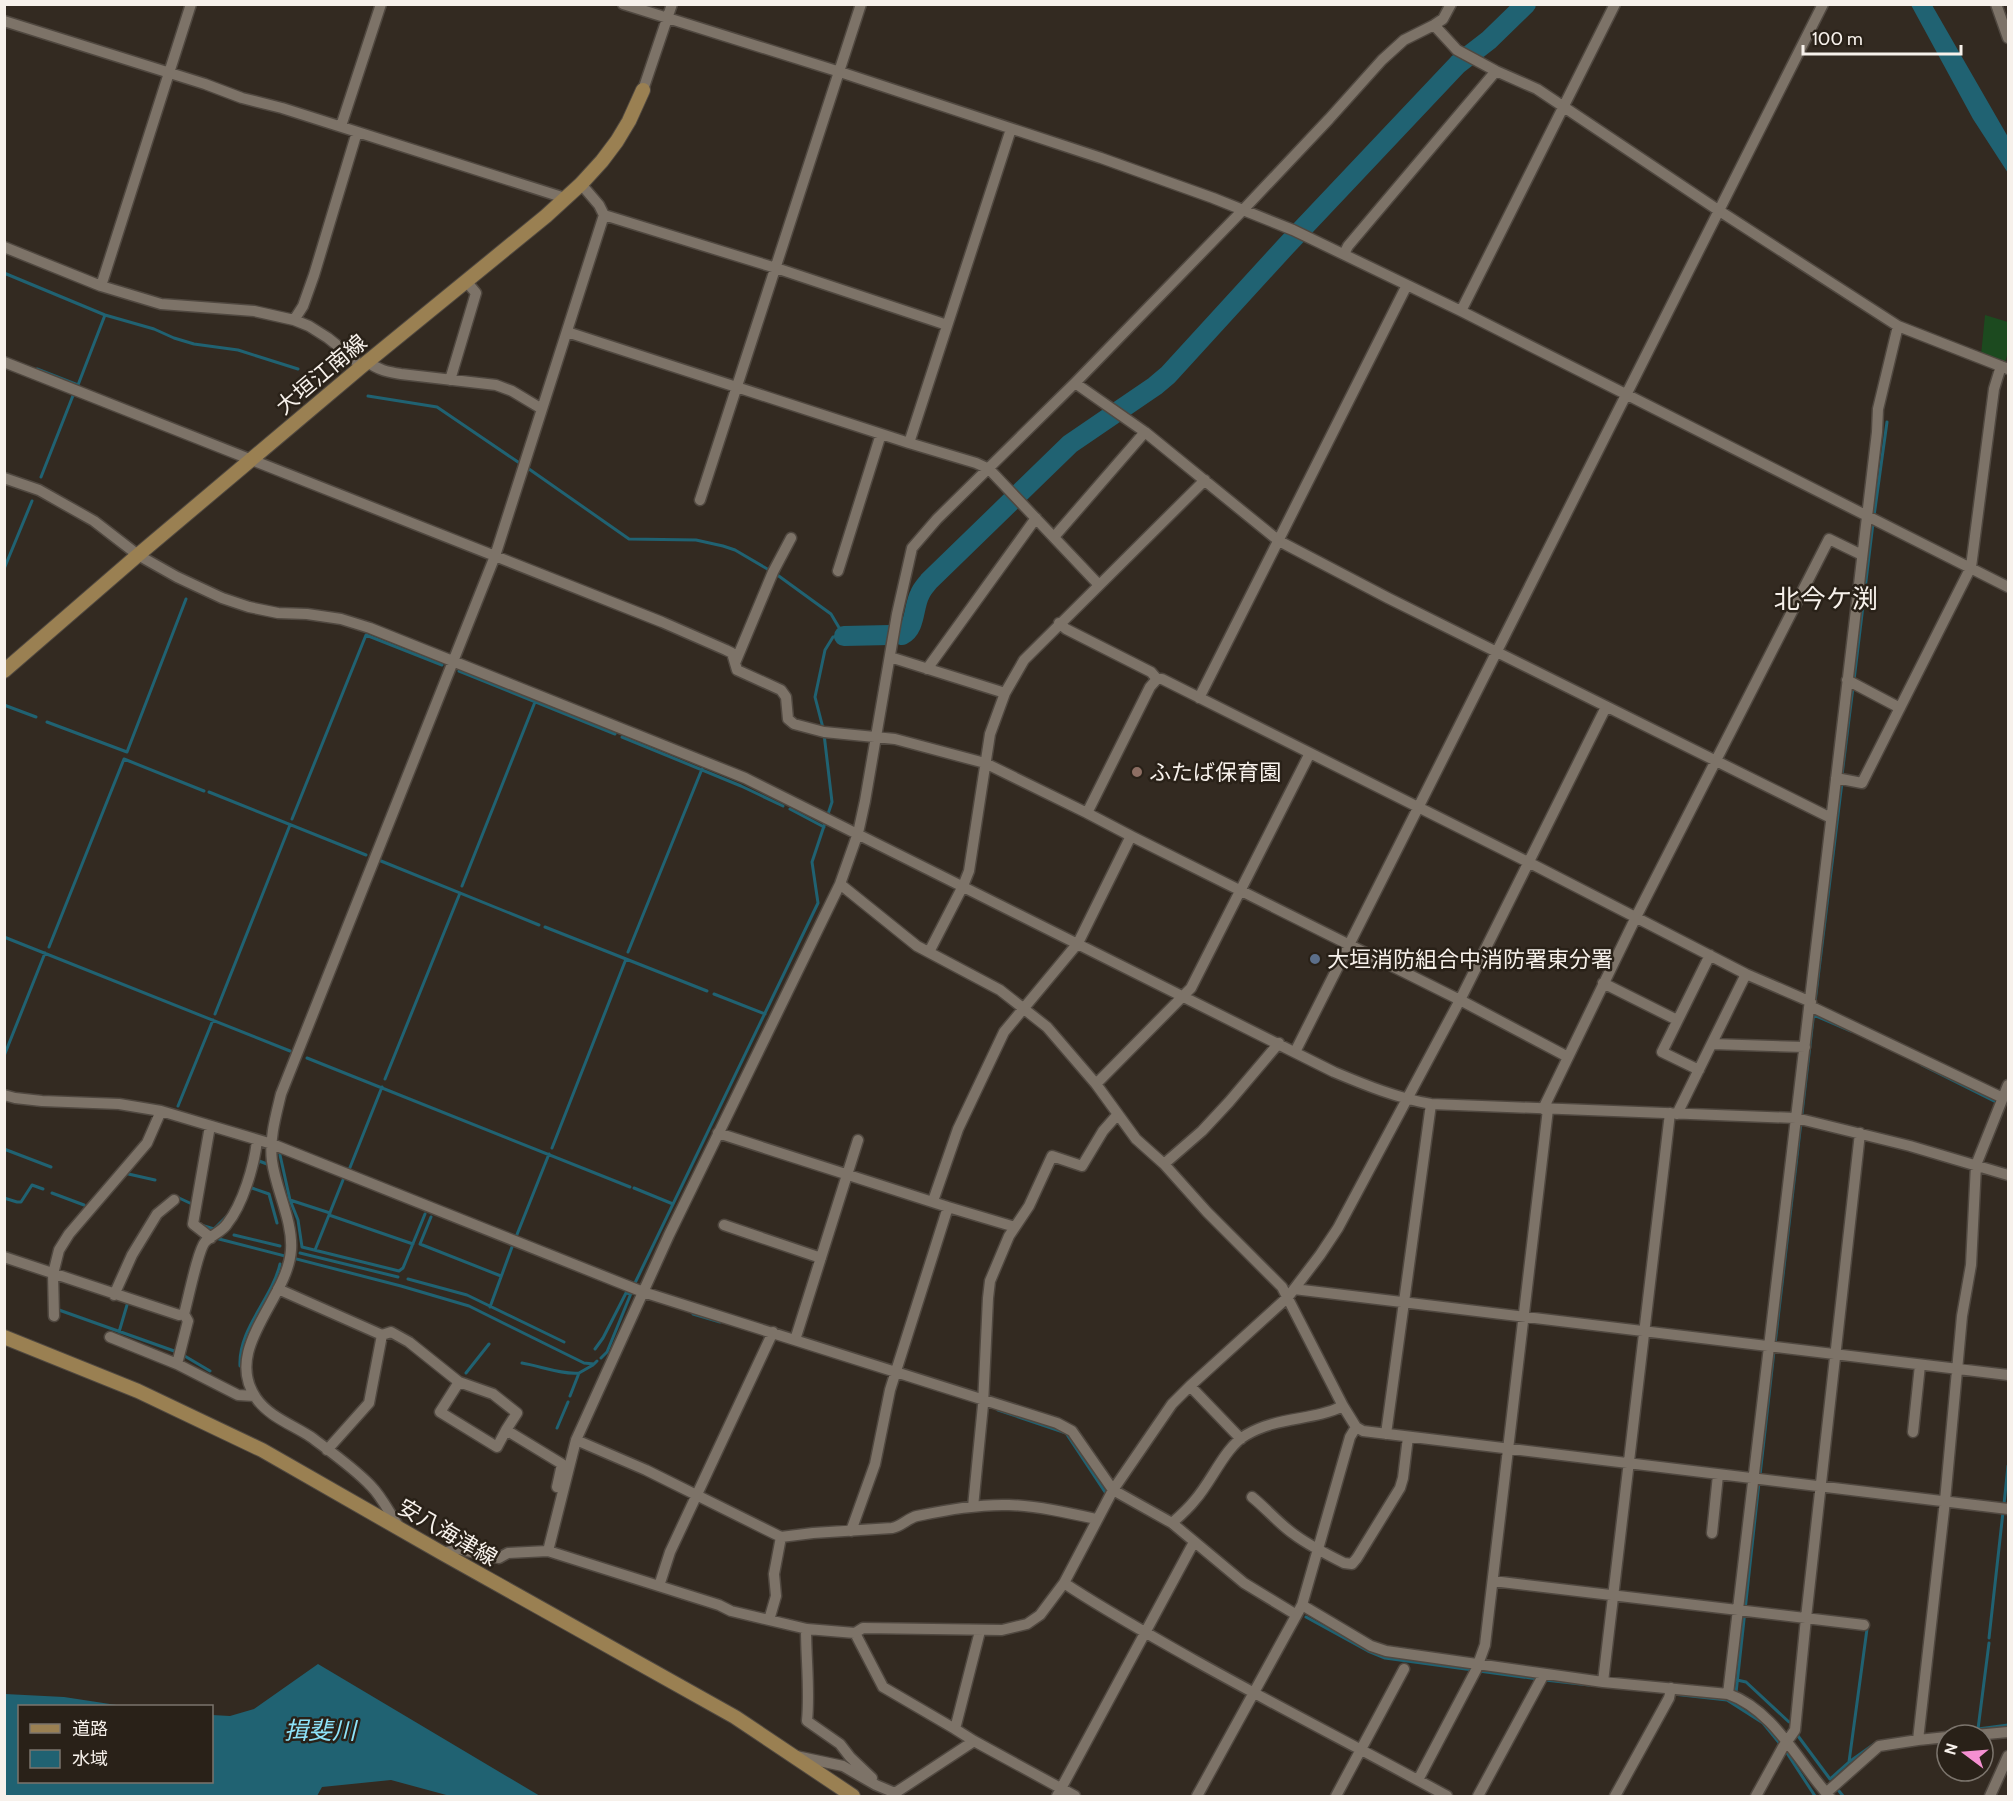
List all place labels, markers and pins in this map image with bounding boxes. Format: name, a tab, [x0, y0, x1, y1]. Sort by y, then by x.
place label: ふたば保育園	[1149, 759, 1281, 786]
marker: ふたば保育園	[1130, 765, 1144, 779]
place label: 大垣消防組合中消防署東分署	[1327, 946, 1613, 973]
marker: 大垣消防組合中消防署東分署	[1308, 952, 1322, 966]

